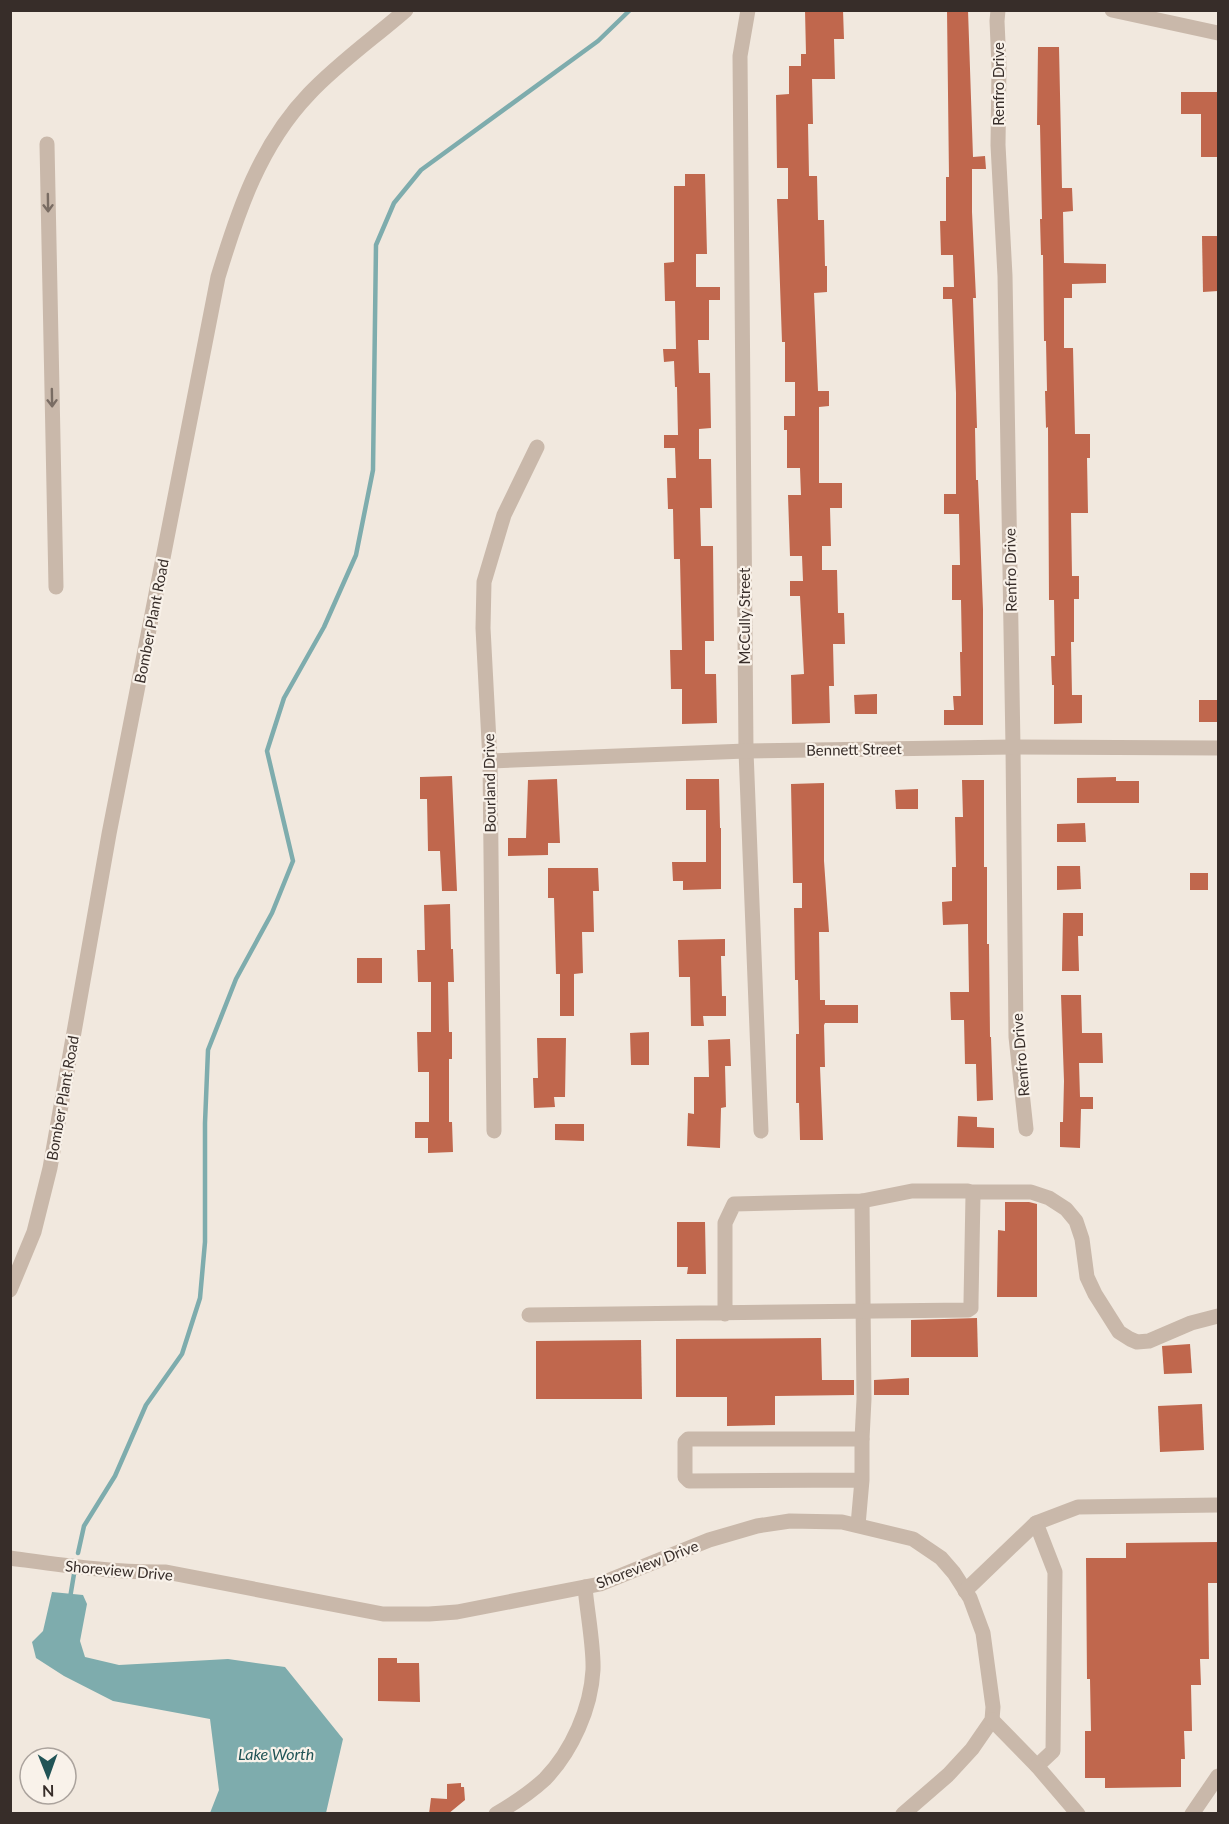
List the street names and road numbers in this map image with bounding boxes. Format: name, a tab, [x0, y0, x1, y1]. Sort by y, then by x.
street label: Renfro Drive	[989, 42, 1007, 126]
street label: Renfro Drive	[1000, 528, 1020, 612]
street label: Bomber Plant Road	[130, 557, 172, 685]
street label: McCully Street	[735, 567, 753, 664]
street label: Bourland Drive	[479, 733, 499, 833]
street label: Bennett Street	[806, 739, 903, 759]
street label: Renfro Drive	[1007, 1013, 1033, 1097]
street label: Bomber Plant Road	[42, 1034, 82, 1162]
street label: Shoreview Drive	[593, 1536, 701, 1592]
street label: Shoreview Drive	[64, 1556, 174, 1584]

